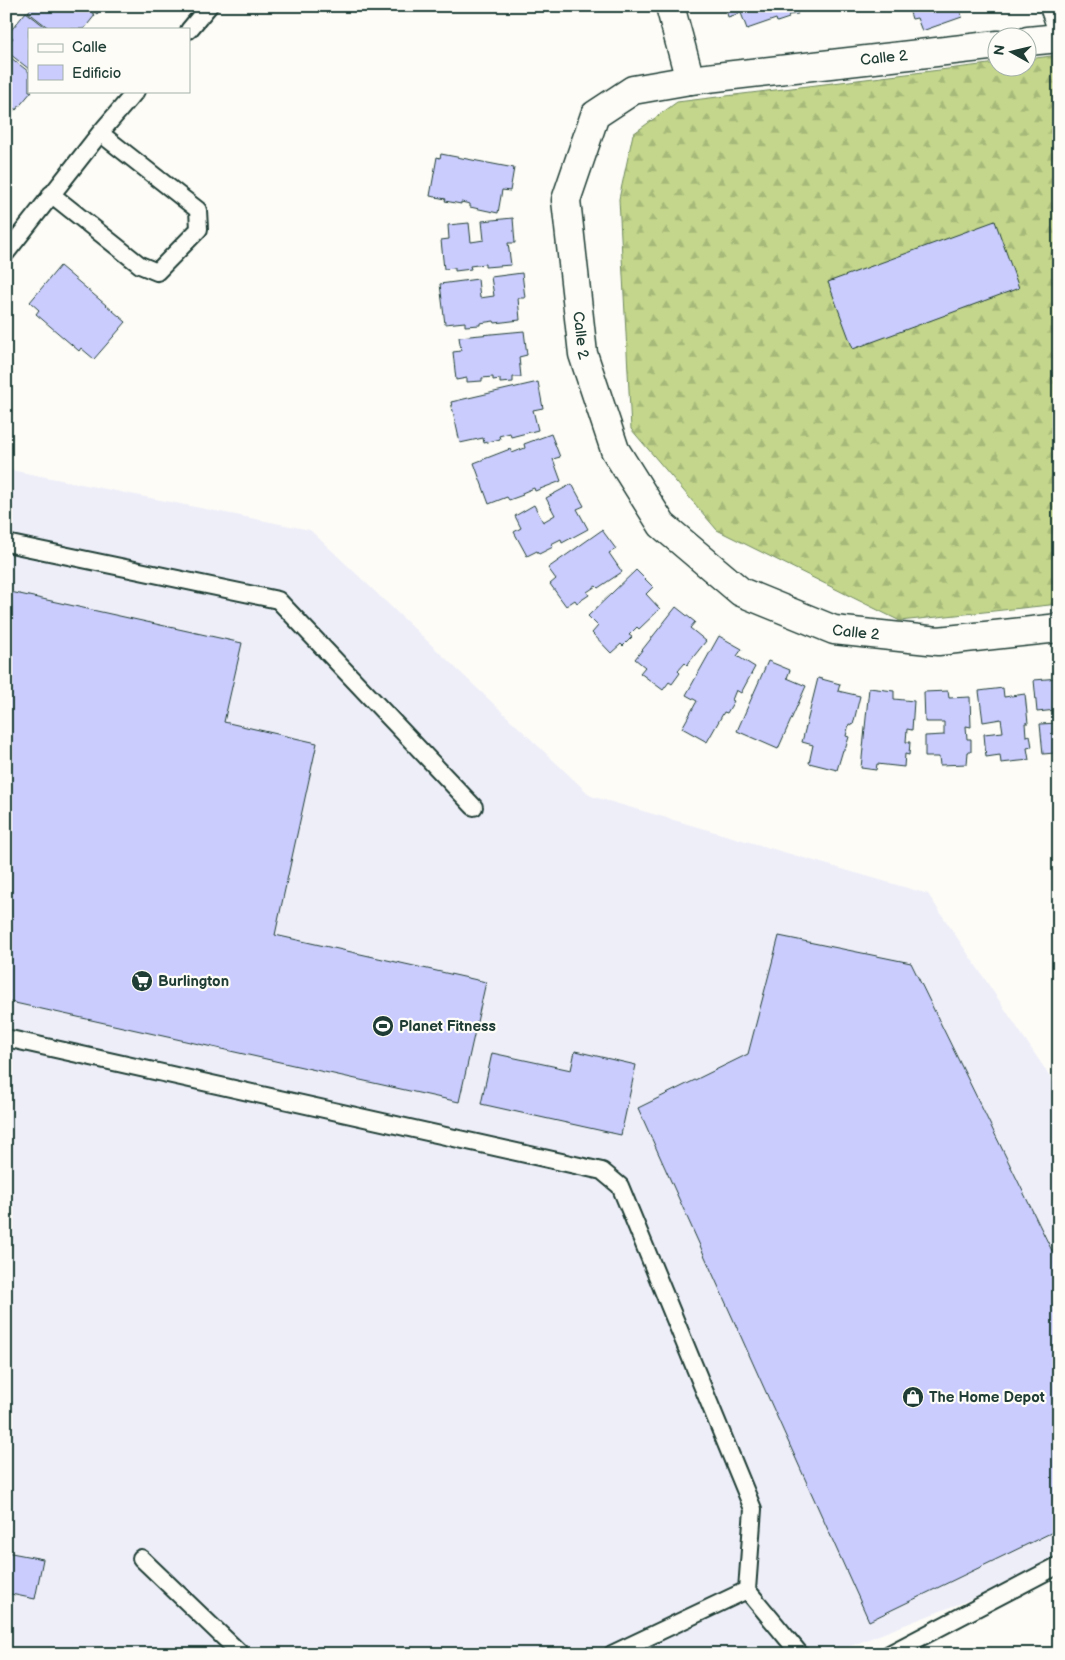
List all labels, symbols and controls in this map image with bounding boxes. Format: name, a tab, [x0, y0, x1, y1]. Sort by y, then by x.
legend	[28, 28, 190, 92]
north arrow	[988, 28, 1038, 78]
text: Calle	[72, 38, 107, 57]
text: N	[990, 44, 1009, 57]
street label: Calle 2	[859, 46, 909, 70]
text: Edificio	[72, 64, 121, 83]
street label: Calle 2	[569, 310, 594, 362]
street label: Calle 2	[831, 620, 881, 644]
supermarket icon: Burlington	[130, 969, 154, 993]
place label: Burlington	[158, 972, 229, 991]
sports icon: Planet Fitness	[371, 1014, 395, 1038]
place label: Planet Fitness	[399, 1017, 496, 1036]
shop icon: The Home Depot	[901, 1385, 925, 1409]
place label: The Home Depot	[929, 1388, 1045, 1407]

